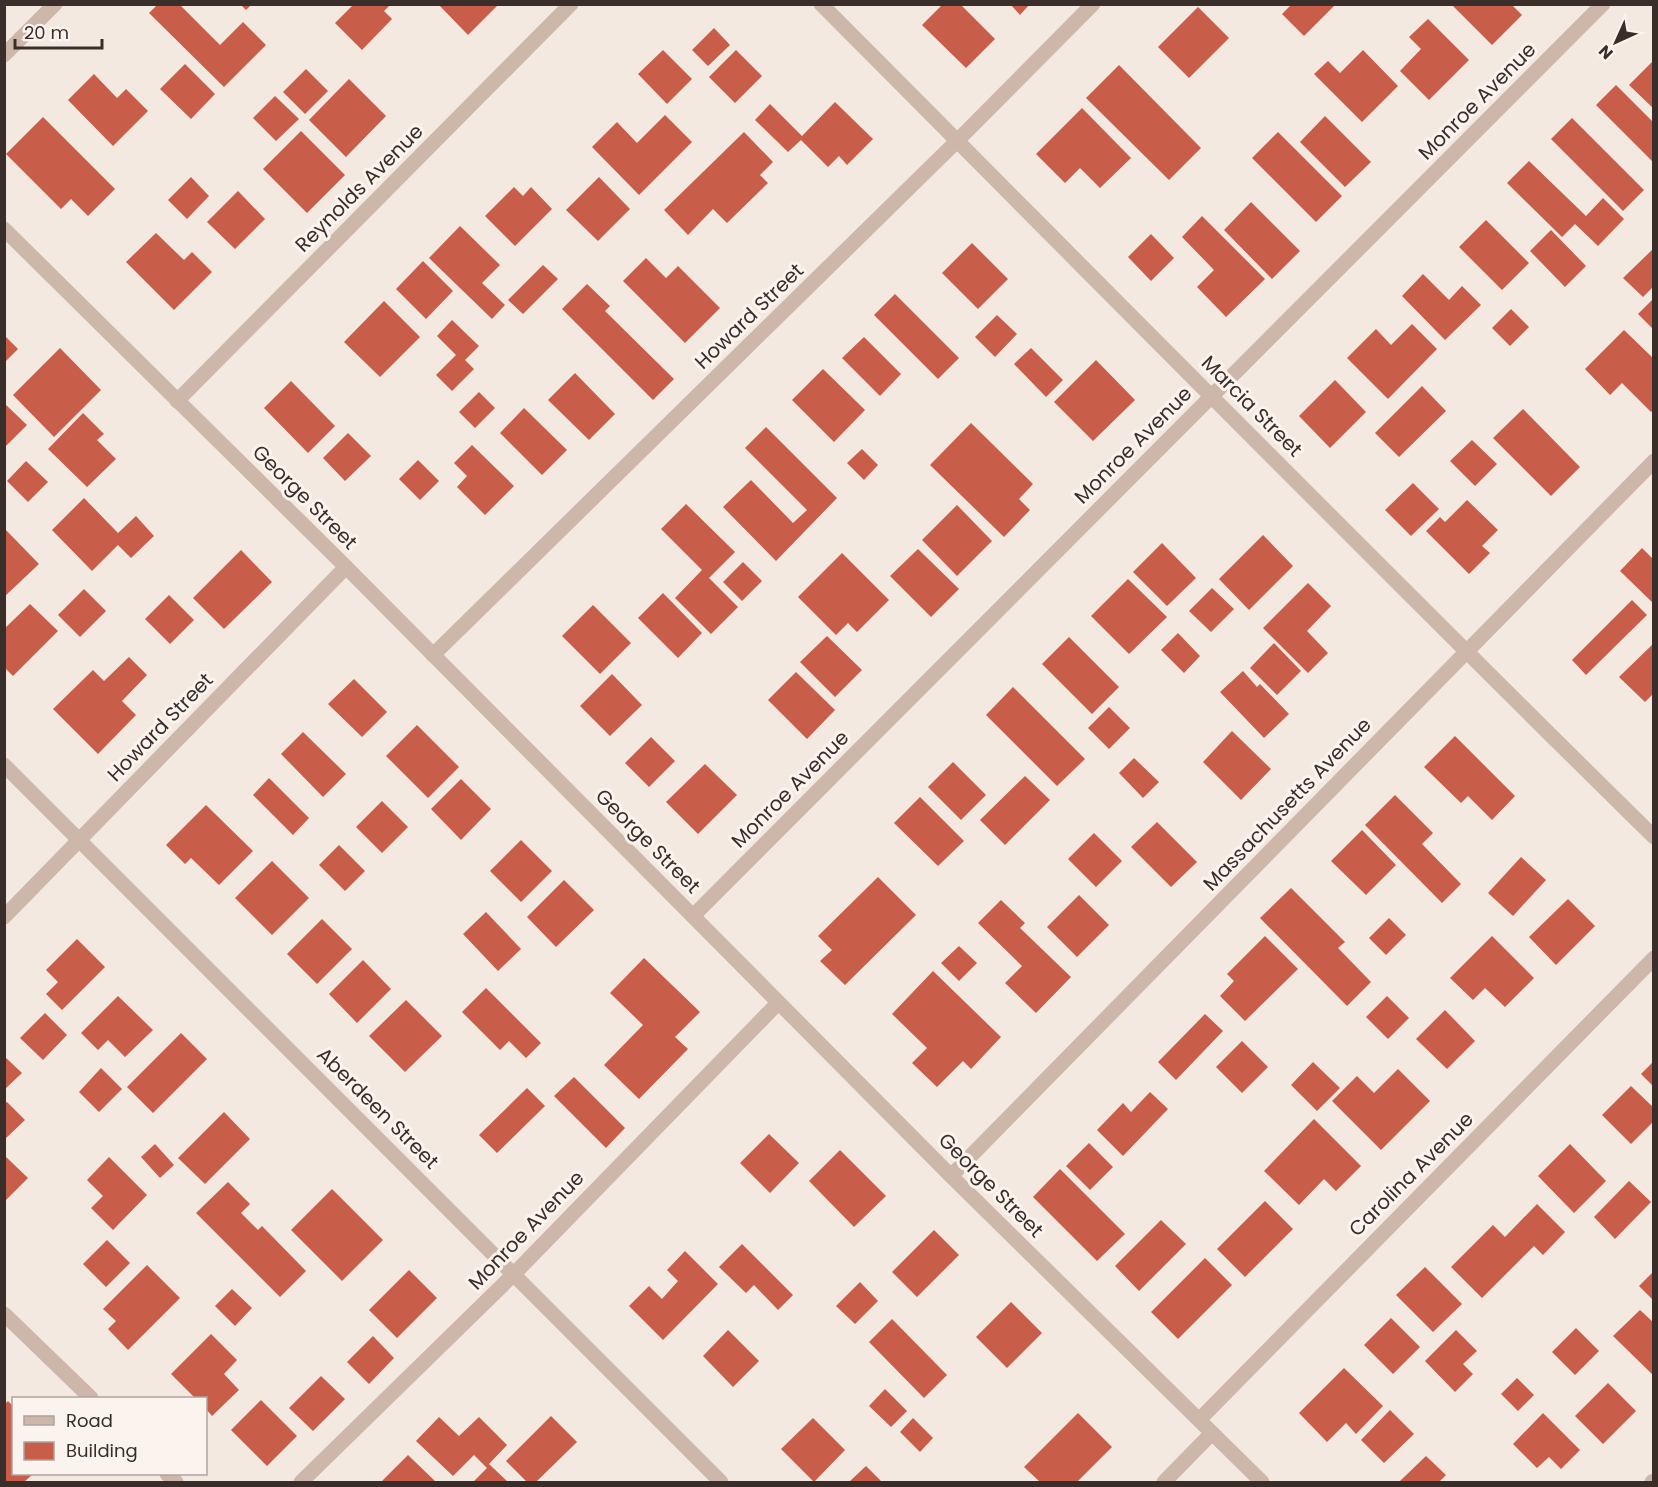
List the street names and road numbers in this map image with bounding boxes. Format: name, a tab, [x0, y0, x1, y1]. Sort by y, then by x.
street label: Monroe Avenue	[1412, 36, 1542, 166]
street label: Reynolds Avenue	[289, 118, 429, 258]
street label: Howard Street	[688, 257, 810, 375]
street label: Marcia Street	[1195, 349, 1309, 463]
street label: Monroe Avenue	[1068, 380, 1198, 510]
street label: George Street	[246, 438, 364, 556]
street label: Howard Street	[101, 666, 219, 788]
street label: Massachusetts Avenue	[1197, 711, 1377, 897]
street label: Monroe Avenue	[725, 724, 855, 854]
street label: George Street	[589, 782, 707, 900]
street label: Aberdeen Street	[311, 1041, 445, 1175]
street label: Carolina Avenue	[1342, 1105, 1480, 1243]
street label: George Street	[932, 1126, 1050, 1244]
street label: Monroe Avenue	[462, 1164, 590, 1296]

